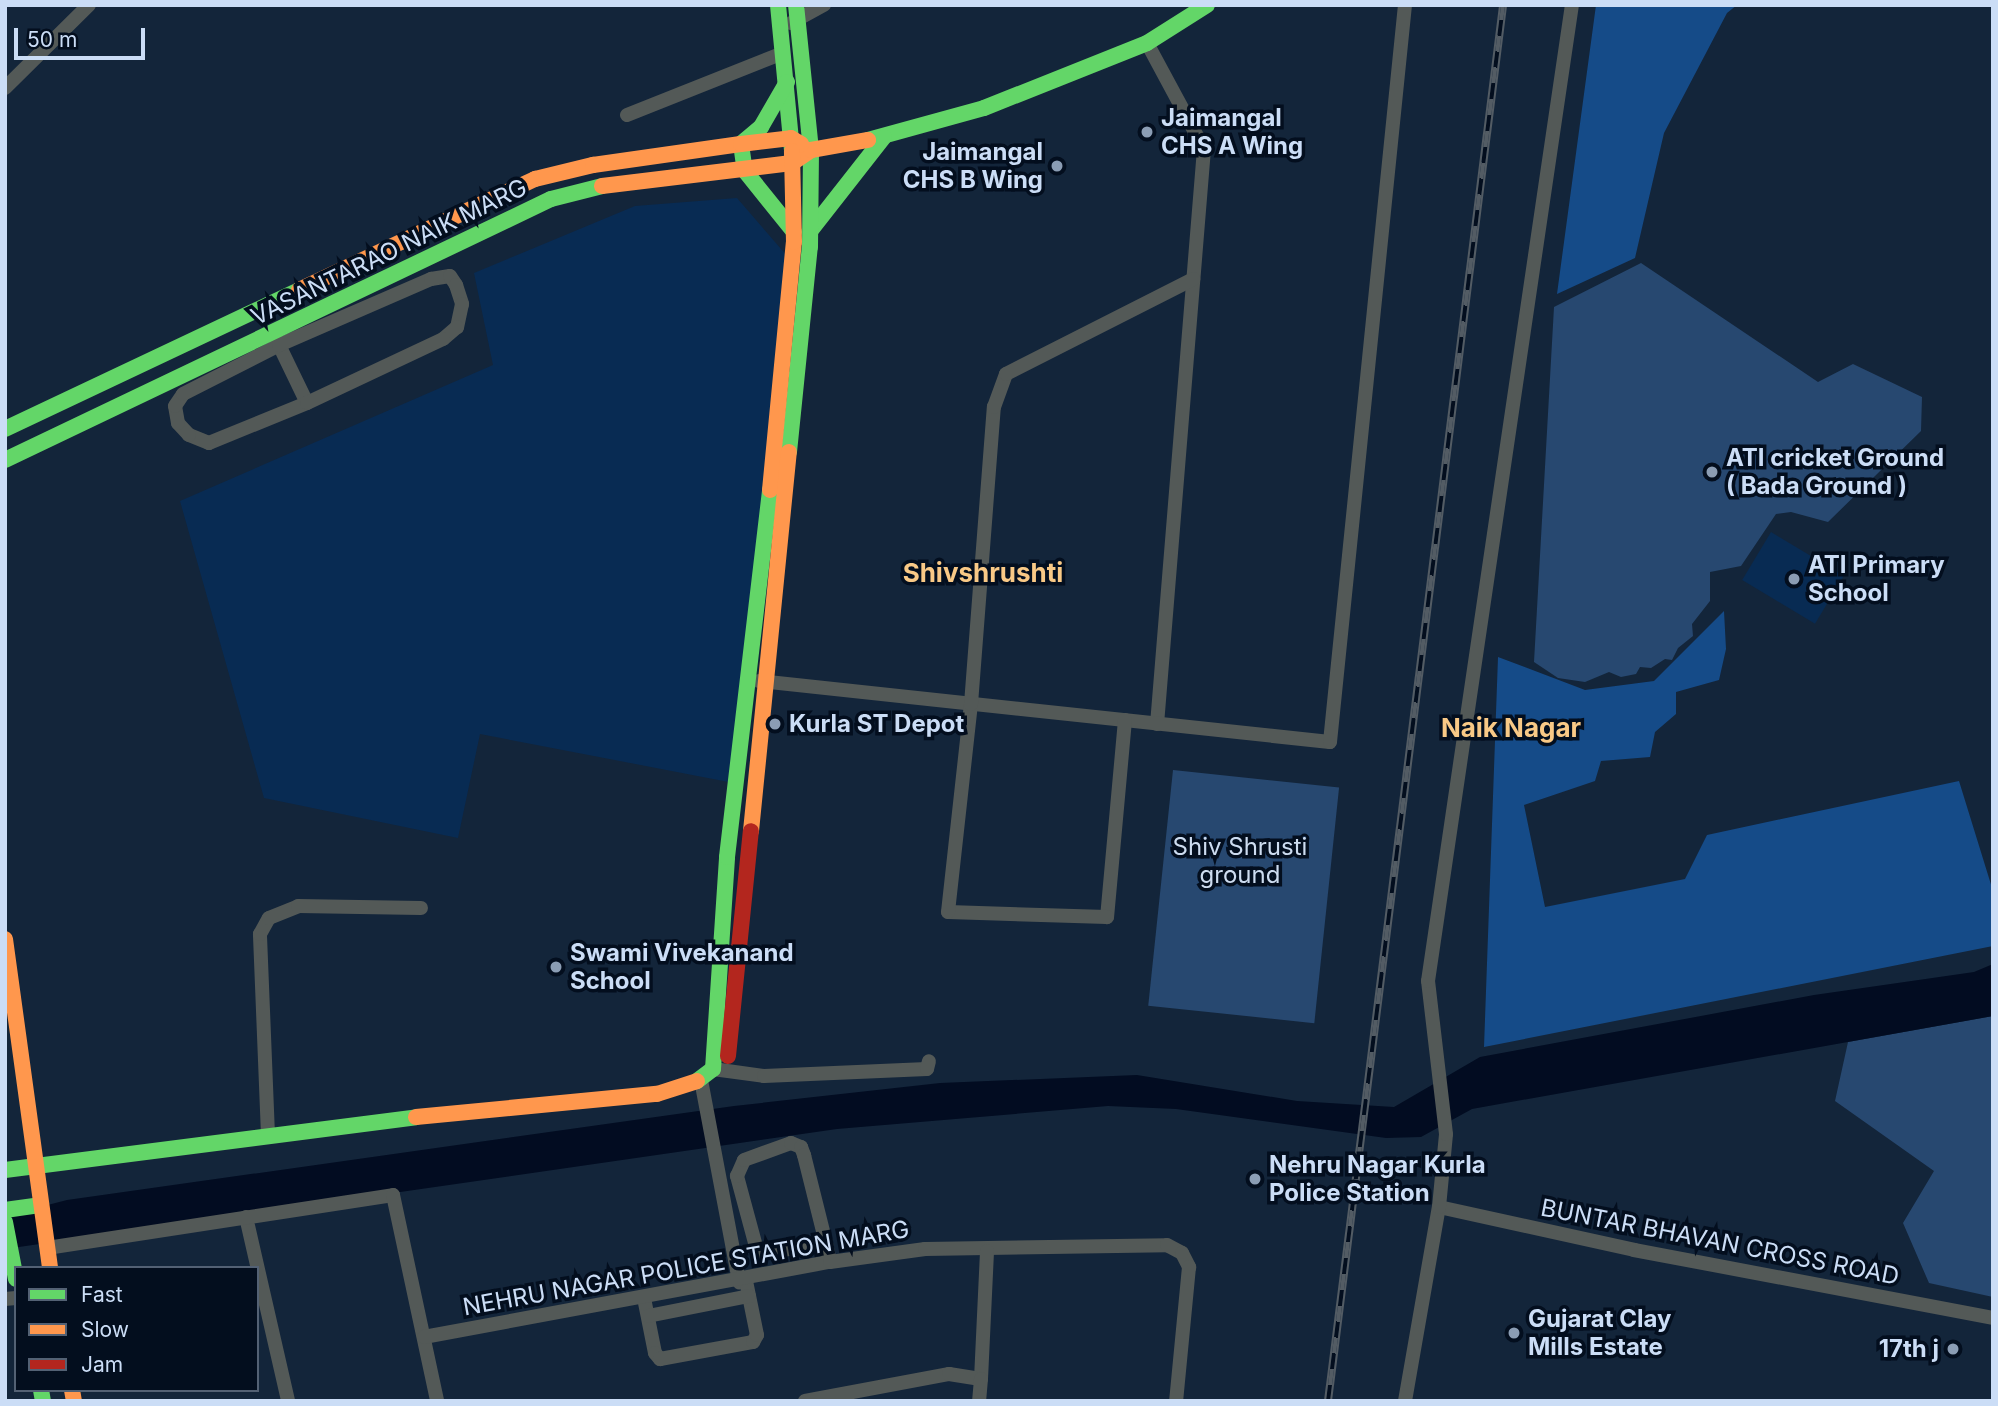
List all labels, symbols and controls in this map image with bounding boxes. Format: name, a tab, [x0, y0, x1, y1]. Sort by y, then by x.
scale bar	[18, 14, 149, 58]
text: 50 m	[27, 27, 77, 52]
place label: Jaimangal CHS A Wing	[1161, 104, 1303, 160]
marker: Jaimangal CHS A Wing	[1139, 124, 1155, 140]
place label: Jaimangal CHS B Wing	[903, 138, 1043, 194]
marker: Jaimangal CHS B Wing	[1049, 158, 1065, 174]
street label: VASANTARAO NAIK MARG	[246, 173, 532, 331]
place label: ATI cricket Ground ( Bada Ground )	[1726, 444, 1944, 500]
marker: ATI cricket Ground ( Bada Ground )	[1704, 464, 1720, 480]
place label: ATI Primary School	[1808, 551, 1945, 607]
district label: Shivshrushti	[903, 557, 1063, 589]
marker: ATI Primary School	[1786, 571, 1802, 587]
place label: Kurla ST Depot	[789, 710, 964, 738]
district label: Naik Nagar	[1441, 712, 1581, 744]
marker: Kurla ST Depot	[767, 716, 783, 732]
park label: Shiv Shrusti ground	[1173, 833, 1307, 889]
place label: Swami Vivekanand School	[570, 939, 794, 995]
marker: Swami Vivekanand School	[548, 959, 564, 975]
place label: Nehru Nagar Kurla Police Station	[1269, 1151, 1486, 1207]
marker: Nehru Nagar Kurla Police Station	[1247, 1171, 1263, 1187]
street label: BUNTAR BHAVAN CROSS ROAD	[1538, 1193, 1902, 1291]
street label: NEHRU NAGAR POLICE STATION MARG	[461, 1215, 911, 1321]
legend	[14, 1266, 259, 1392]
text: Fast	[81, 1282, 123, 1307]
place label: Gujarat Clay Mills Estate	[1528, 1305, 1671, 1361]
text: Slow	[81, 1317, 129, 1342]
marker: Gujarat Clay Mills Estate	[1506, 1325, 1522, 1341]
place label: 17th j	[1879, 1335, 1939, 1363]
marker: 17th j	[1945, 1341, 1961, 1357]
text: Jam	[81, 1352, 123, 1377]

